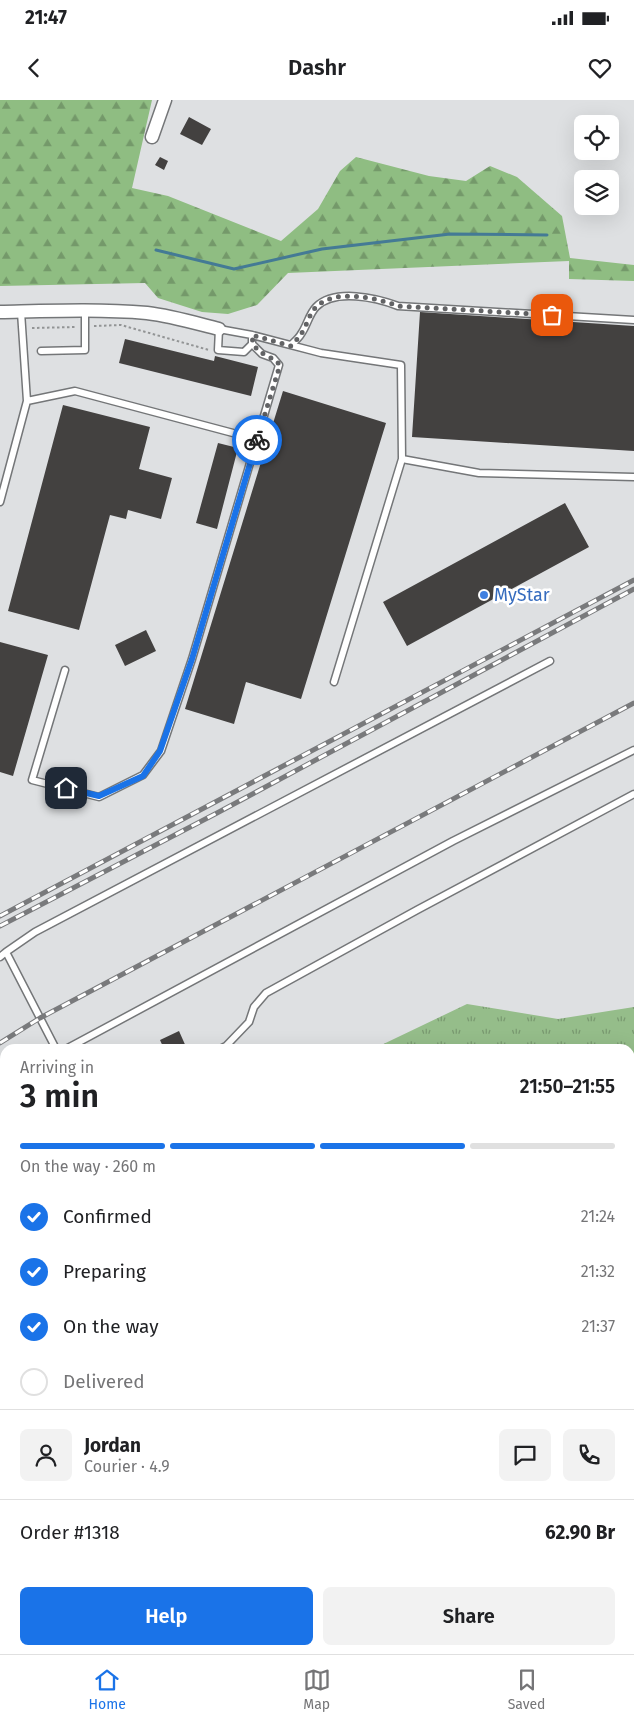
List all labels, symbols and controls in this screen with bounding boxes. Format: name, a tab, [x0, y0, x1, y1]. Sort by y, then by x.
text: 21:47	[25, 6, 67, 29]
icon: back	[20, 54, 48, 82]
text: Dashr	[288, 54, 346, 81]
icon: heart	[586, 54, 614, 82]
map controls	[574, 115, 619, 215]
button: locate	[574, 115, 619, 160]
button: layers	[574, 170, 619, 215]
pin	[531, 294, 573, 336]
icon: bag	[538, 301, 566, 329]
courier	[232, 415, 282, 465]
icon: bike	[243, 426, 271, 454]
place label: MyStar	[494, 584, 550, 606]
marker: MyStar	[478, 589, 490, 601]
pin	[45, 767, 87, 809]
icon: home	[52, 774, 80, 802]
text: Arriving in	[20, 1058, 94, 1077]
text: 21:50–21:55	[520, 1075, 615, 1098]
text: 3 min	[20, 1077, 99, 1115]
text: On the way · 260 m	[20, 1157, 156, 1176]
icon: check	[20, 1203, 48, 1231]
text: Confirmed	[63, 1205, 152, 1228]
text: 21:24	[581, 1207, 615, 1226]
icon: check	[20, 1258, 48, 1286]
text: Preparing	[63, 1260, 146, 1283]
text: 21:32	[581, 1262, 615, 1281]
icon: check	[20, 1313, 48, 1341]
text: On the way	[63, 1315, 159, 1338]
text: 21:37	[582, 1317, 615, 1336]
text: Delivered	[63, 1370, 145, 1393]
button: person	[20, 1429, 72, 1481]
button: chat	[499, 1429, 551, 1481]
button: phone	[563, 1429, 615, 1481]
text: Jordan	[84, 1434, 141, 1457]
text: Courier · 4.9	[84, 1457, 170, 1476]
text: Order #1318	[20, 1521, 120, 1544]
text: 62.90 Br	[545, 1521, 615, 1544]
button: Help	[20, 1587, 313, 1645]
button: Share	[323, 1587, 615, 1645]
tab: Home	[88, 1666, 126, 1713]
tab: Map	[303, 1666, 331, 1713]
tab: Saved	[508, 1666, 546, 1713]

